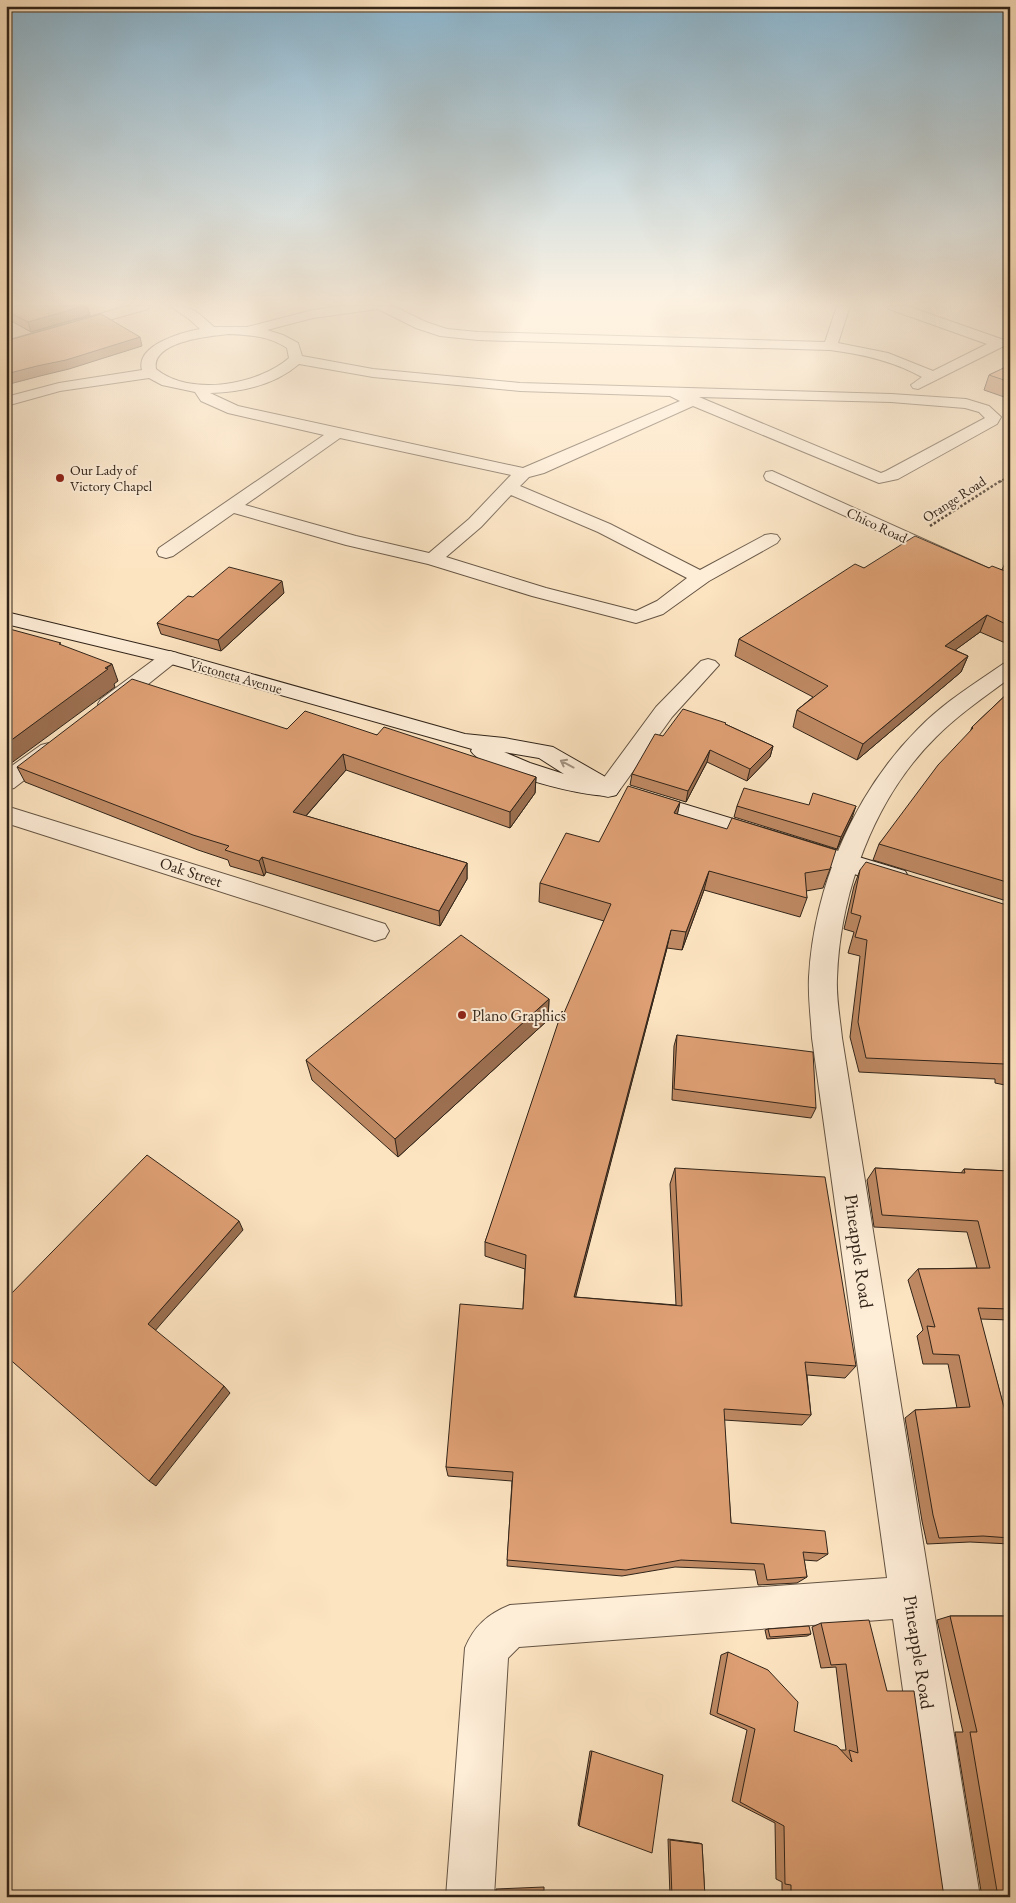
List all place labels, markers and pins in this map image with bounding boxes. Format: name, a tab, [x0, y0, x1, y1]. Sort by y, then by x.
place label: Our Lady of Victory Chapel	[70, 461, 153, 495]
marker: Our Lady of Victory Chapel	[54, 472, 66, 484]
place label: Plano Graphics	[472, 1005, 566, 1026]
marker: Plano Graphics	[456, 1009, 468, 1021]

